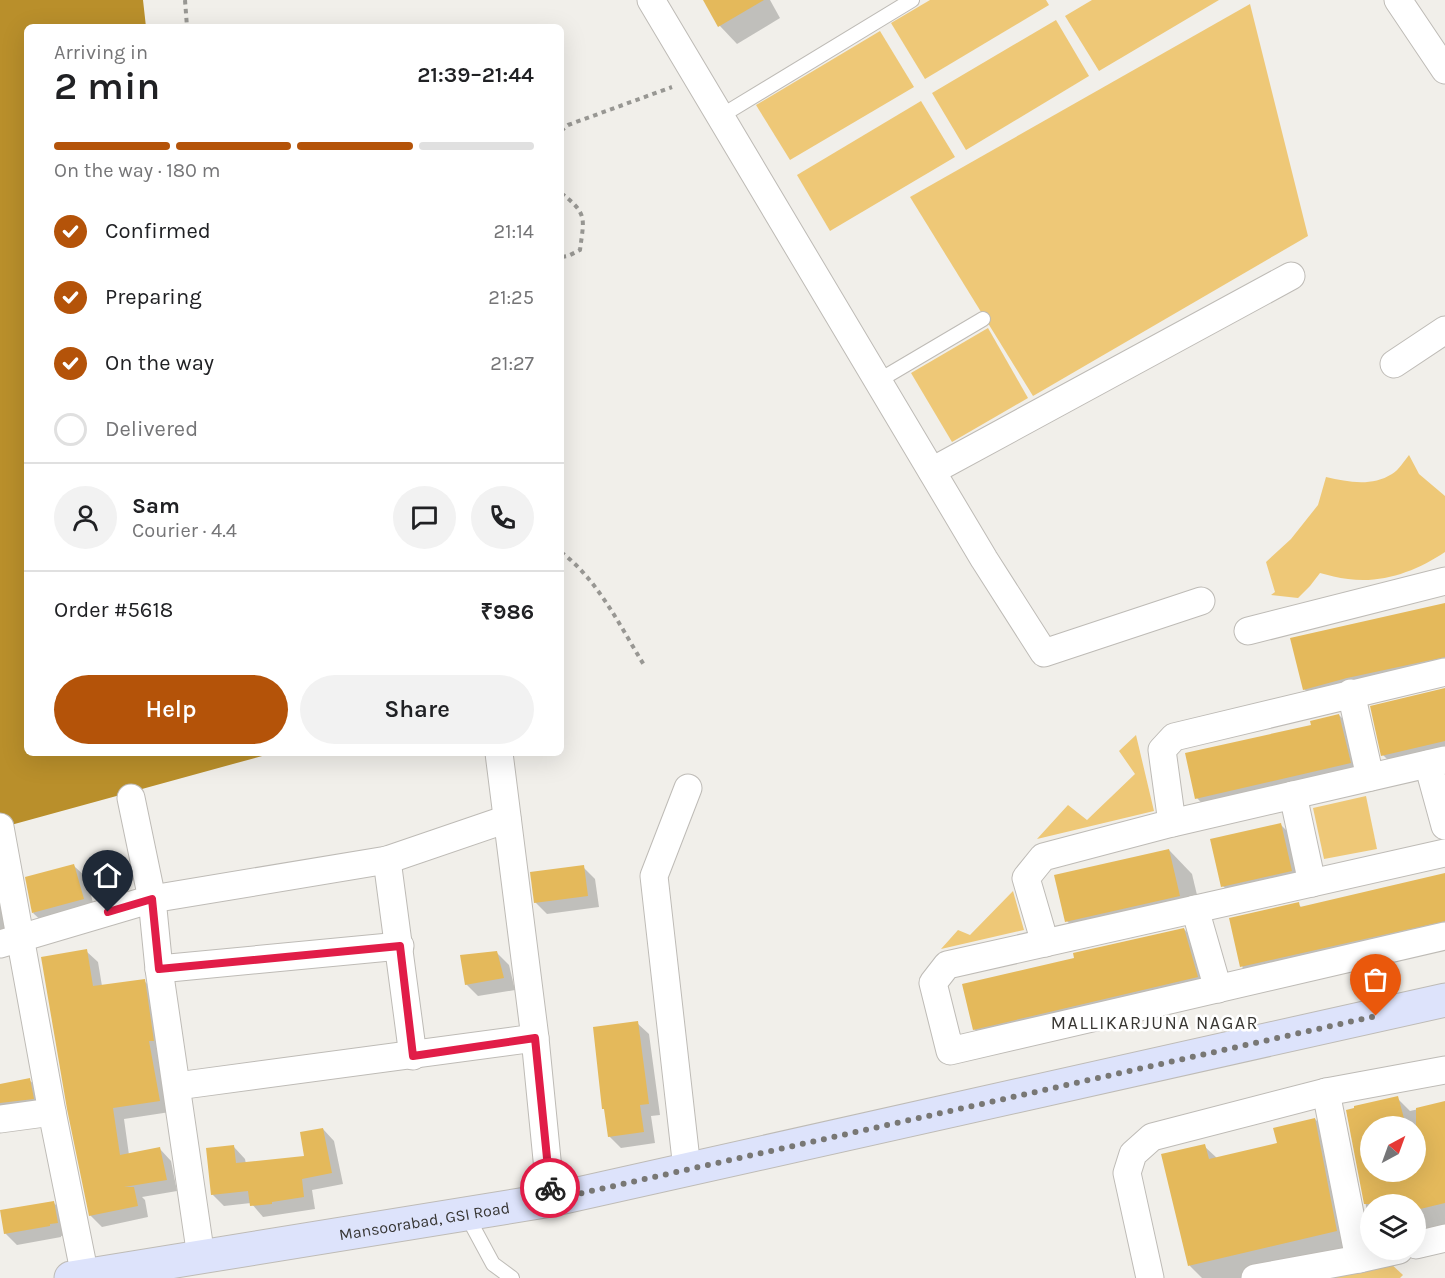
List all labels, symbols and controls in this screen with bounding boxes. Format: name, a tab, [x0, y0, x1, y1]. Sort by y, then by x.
text: Arriving in	[54, 41, 148, 64]
text: 21:39–21:44	[417, 62, 534, 88]
text: 2 min	[54, 63, 160, 109]
text: On the way · 180 m	[54, 159, 220, 182]
icon: check	[54, 215, 87, 248]
text: Confirmed	[105, 218, 211, 244]
text: 21:14	[493, 220, 534, 243]
icon: check	[54, 281, 87, 314]
text: Preparing	[105, 284, 202, 310]
text: 21:25	[488, 286, 534, 309]
icon: check	[54, 347, 87, 380]
text: On the way	[105, 350, 214, 376]
text: 21:27	[490, 352, 534, 375]
text: Delivered	[105, 416, 198, 442]
button: person	[54, 486, 117, 549]
button: chat	[393, 486, 456, 549]
button: phone	[471, 486, 534, 549]
text: Sam	[132, 493, 180, 519]
text: Courier · 4.4	[132, 519, 237, 542]
text: Order #5618	[54, 597, 173, 623]
text: ₹986	[480, 599, 534, 625]
button: Help	[54, 675, 288, 744]
button: Share	[300, 675, 534, 744]
pin	[82, 850, 133, 912]
icon: home	[91, 859, 124, 892]
pin	[1350, 954, 1401, 1016]
icon: bag	[1359, 963, 1392, 996]
district label: MALLIKARJUNA NAGAR	[1051, 1012, 1259, 1034]
north arrow	[1360, 1116, 1426, 1182]
map controls	[1360, 1116, 1426, 1260]
courier	[520, 1158, 580, 1218]
icon: bike	[534, 1172, 567, 1205]
button: layers	[1360, 1194, 1426, 1260]
street label: Mansoorabad, GSI Road	[338, 1197, 511, 1244]

